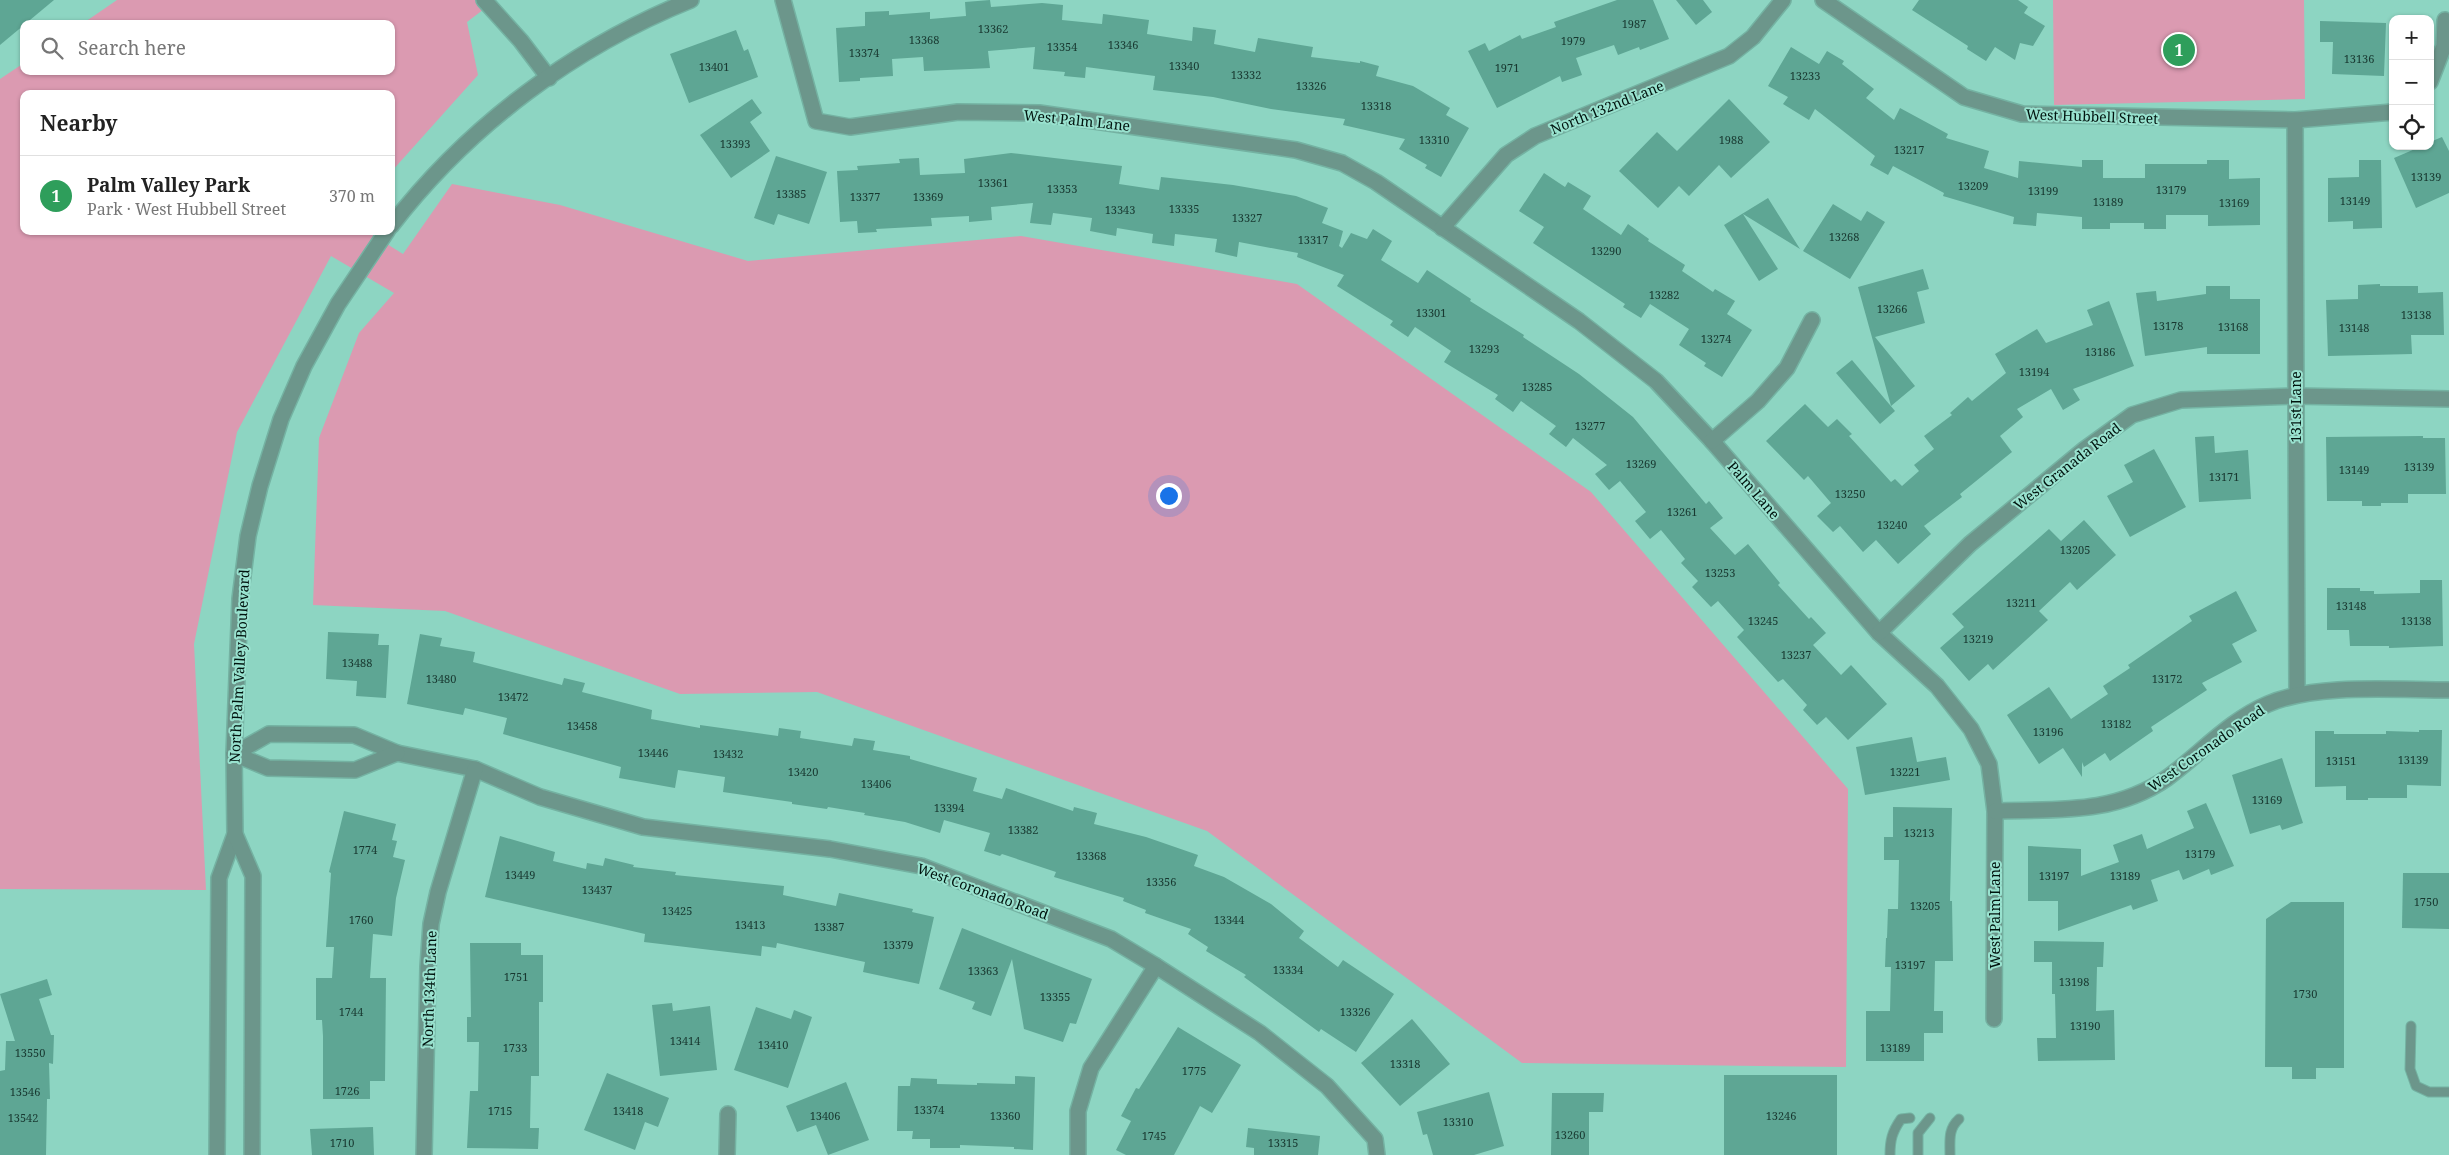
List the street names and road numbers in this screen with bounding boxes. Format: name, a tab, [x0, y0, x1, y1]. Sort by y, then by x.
street label: North 132nd Lane	[1547, 76, 1667, 138]
street label: West Hubbell Street	[2026, 104, 2158, 128]
street label: West Palm Lane	[1023, 105, 1131, 135]
street label: 131st Lane	[2286, 371, 2305, 443]
street label: West Granada Road	[2009, 418, 2125, 514]
street label: Palm Lane	[1724, 457, 1784, 523]
street label: North Palm Valley Boulevard	[224, 568, 254, 763]
street label: West Coronado Road	[2144, 700, 2269, 796]
street label: West Coronado Road	[915, 858, 1052, 924]
street label: West Palm Lane	[1985, 862, 2004, 968]
street label: North 134th Lane	[417, 930, 441, 1048]

